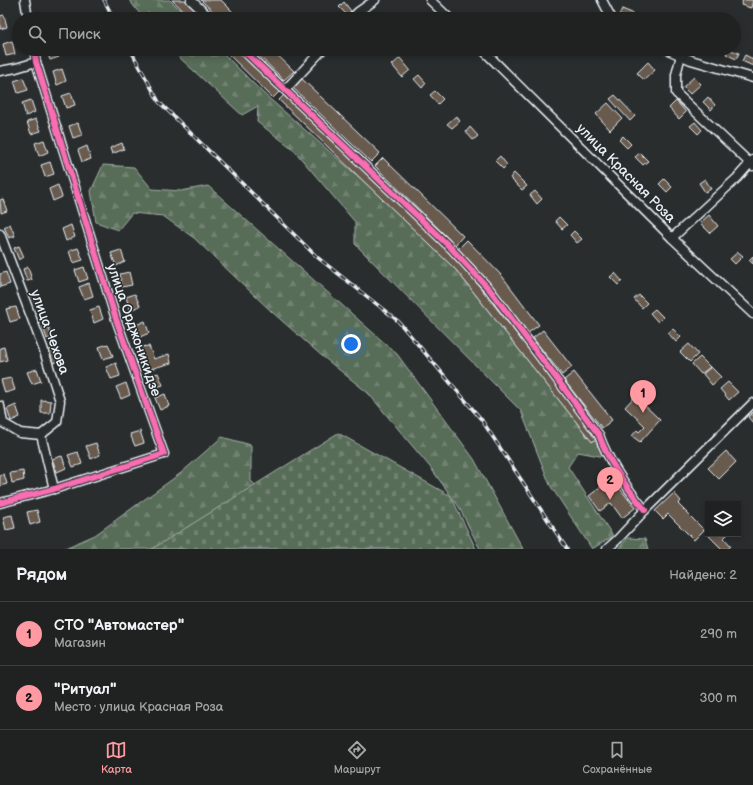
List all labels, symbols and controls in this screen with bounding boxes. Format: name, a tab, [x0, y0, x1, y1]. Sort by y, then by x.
search box	[12, 12, 741, 56]
icon: search	[26, 23, 48, 45]
text: Поиск	[58, 25, 101, 44]
street label: улица Красная Роза	[573, 120, 680, 227]
street label: улица Орджоникидзе	[103, 261, 165, 399]
street label: улица Чехова	[27, 287, 73, 377]
your location	[341, 334, 361, 354]
pin: 1	[630, 380, 656, 413]
pin: 2	[597, 467, 623, 500]
map controls	[705, 501, 741, 537]
button: layers	[705, 501, 741, 537]
text: Рядом	[16, 565, 67, 585]
text: Найдено: 2	[669, 567, 737, 583]
text: СТО "Автомастер"	[54, 616, 184, 635]
text: 1	[26, 626, 32, 642]
text: 290 m	[700, 626, 737, 642]
text: Магазин	[54, 635, 106, 651]
text: "Ритуал"	[54, 680, 116, 699]
text: 2	[25, 690, 33, 706]
text: 300 m	[699, 690, 737, 706]
text: Место · улица Красная Роза	[54, 699, 223, 715]
tab: Карта	[101, 739, 132, 776]
tab: Маршрут	[334, 739, 381, 776]
tab: Сохранённые	[583, 739, 652, 776]

